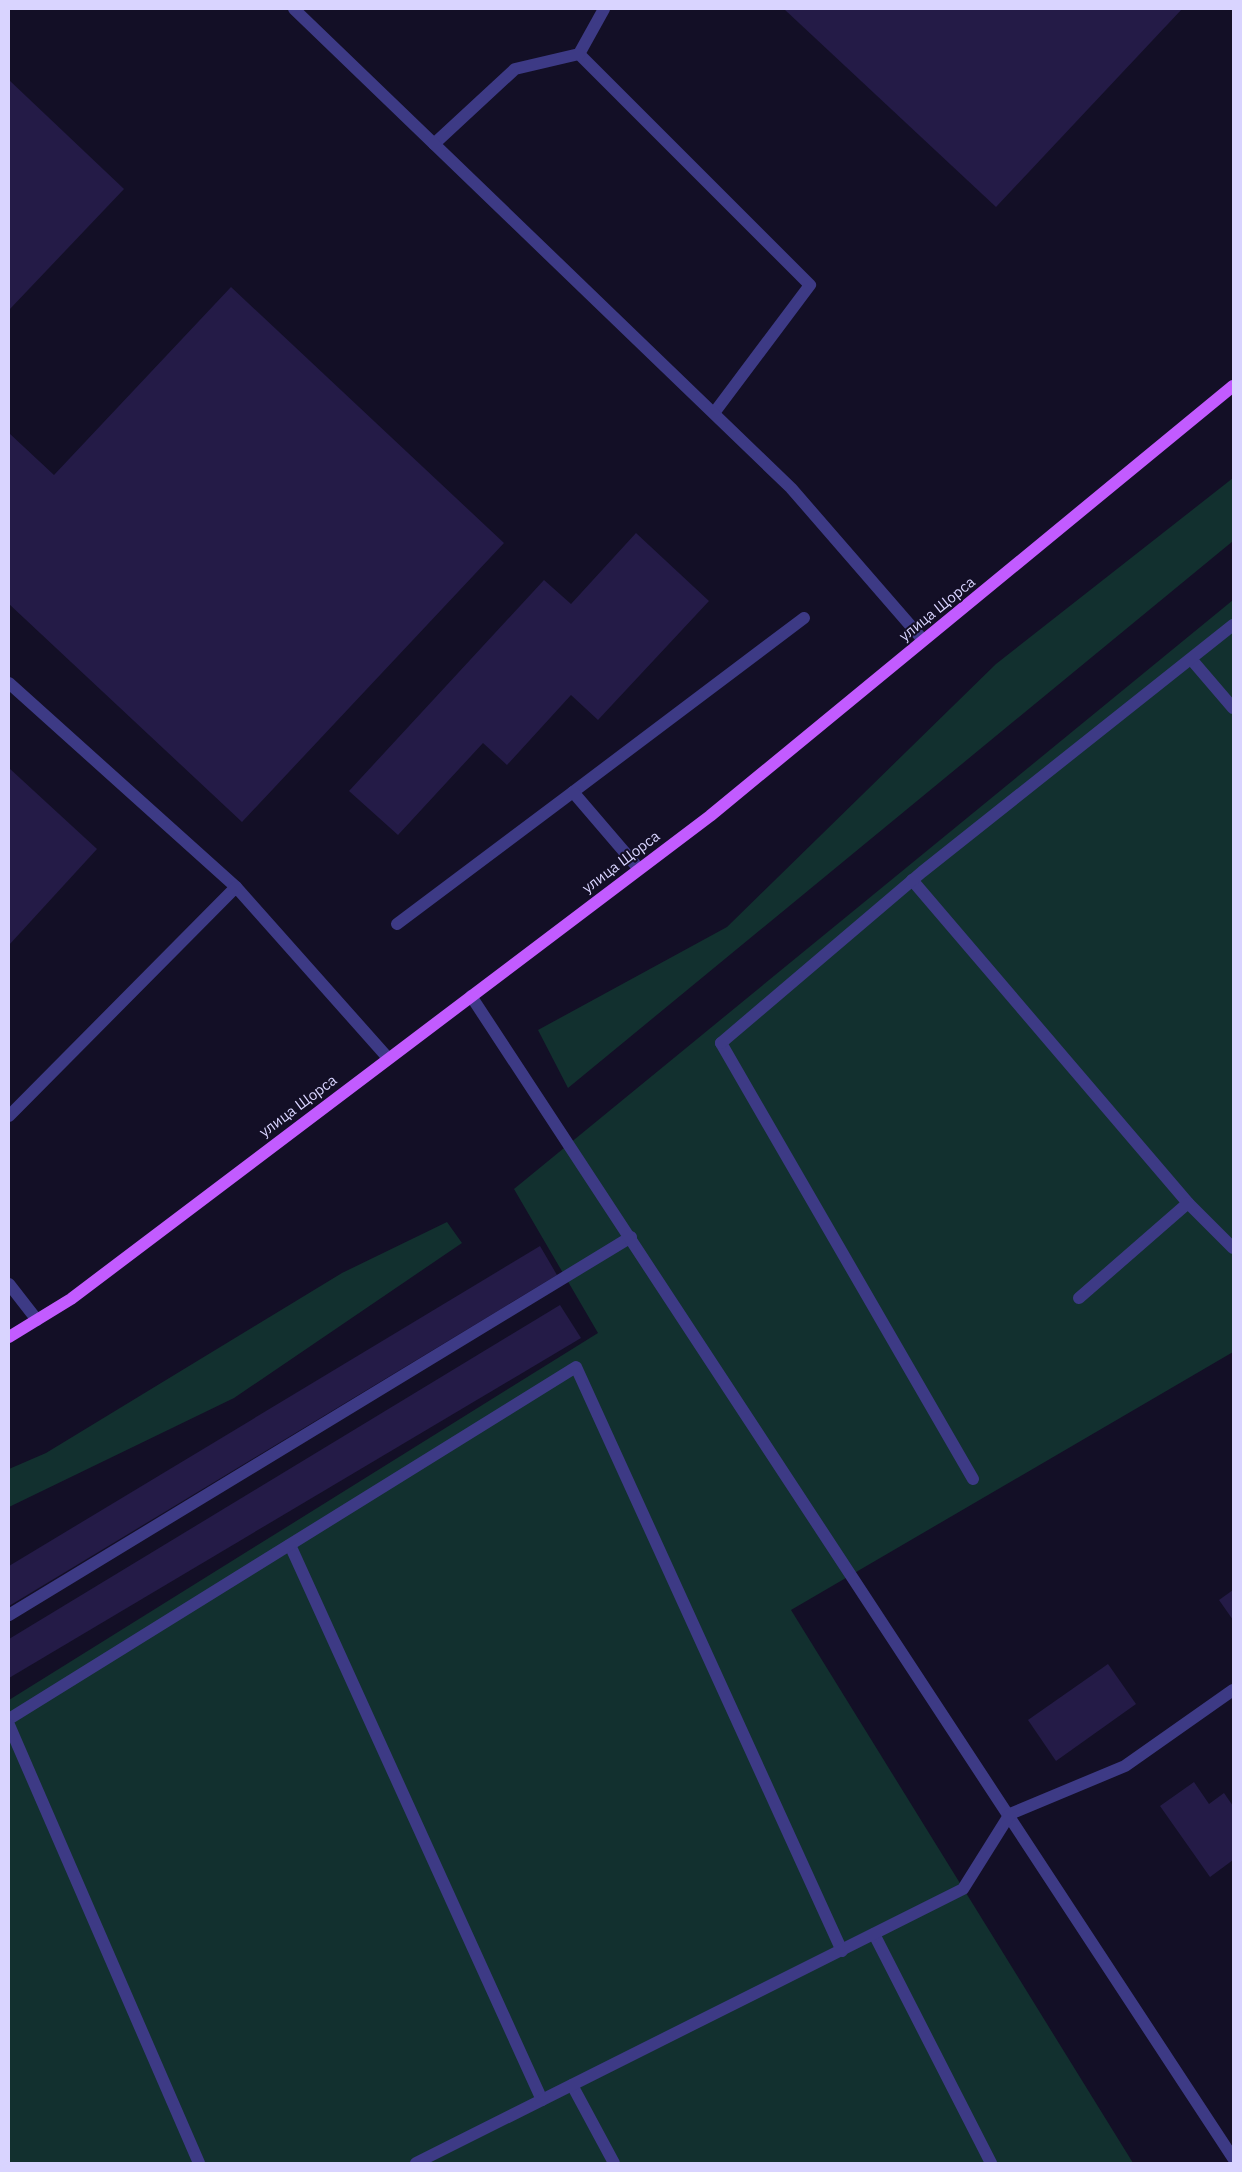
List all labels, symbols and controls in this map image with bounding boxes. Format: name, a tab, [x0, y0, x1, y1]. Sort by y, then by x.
street label: улица Щорса	[895, 572, 979, 645]
street label: улица Щорса	[578, 826, 663, 897]
street label: улица Щорса	[255, 1070, 340, 1141]

